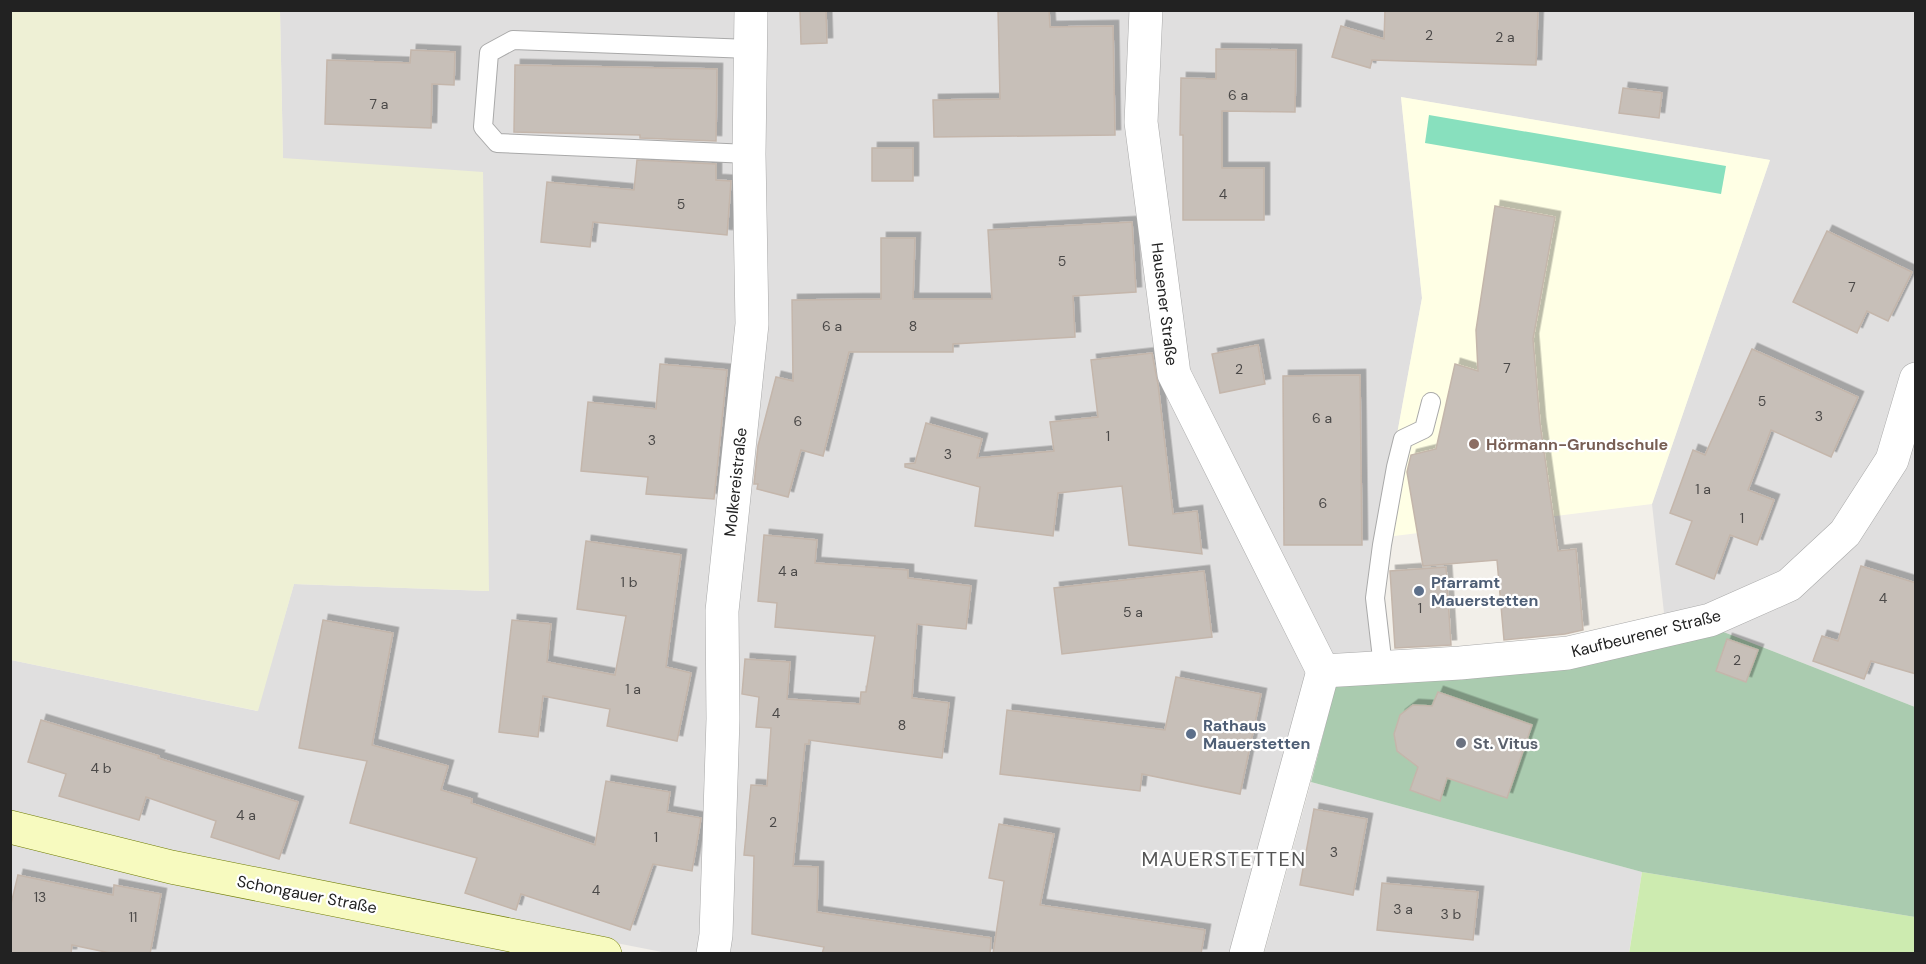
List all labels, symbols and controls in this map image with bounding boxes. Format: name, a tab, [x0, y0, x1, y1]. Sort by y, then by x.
house number: 2	[1425, 26, 1433, 44]
house number: 2 a	[1495, 28, 1515, 46]
house number: 6 a	[1228, 86, 1248, 104]
house number: 7 a	[370, 95, 388, 113]
house number: 4	[1219, 185, 1228, 203]
house number: 5	[677, 195, 685, 213]
street label: Hausener Straße	[1147, 241, 1182, 367]
house number: 5	[1058, 252, 1066, 270]
house number: 7	[1848, 278, 1856, 296]
house number: 6 a	[822, 317, 842, 335]
house number: 8	[909, 317, 917, 335]
house number: 7	[1503, 359, 1511, 377]
house number: 2	[1235, 360, 1243, 378]
house number: 5	[1758, 392, 1766, 410]
house number: 3	[1815, 407, 1823, 425]
house number: 6 a	[1312, 409, 1332, 427]
house number: 6	[794, 412, 802, 430]
street label: Molkereistraße	[719, 426, 752, 538]
house number: 1	[1106, 427, 1110, 445]
house number: 3	[648, 431, 656, 449]
place label: Hörmann-Grundschule	[1486, 434, 1668, 455]
marker: Hörmann-Grundschule	[1467, 437, 1481, 451]
house number: 3	[944, 445, 952, 463]
house number: 1 a	[1695, 480, 1711, 498]
house number: 6	[1319, 494, 1327, 512]
house number: 1	[1740, 509, 1744, 527]
house number: 4 a	[778, 562, 798, 580]
place label: Pfarramt Mauerstetten	[1431, 572, 1538, 611]
house number: 1 b	[621, 573, 638, 591]
marker: Pfarramt Mauerstetten	[1412, 584, 1426, 598]
house number: 4	[1879, 589, 1888, 607]
house number: 1	[1418, 599, 1422, 617]
house number: 5 a	[1123, 603, 1143, 621]
street label: Kaufbeurener Straße	[1569, 605, 1723, 662]
house number: 2	[1733, 651, 1741, 669]
house number: 1 a	[625, 680, 641, 698]
house number: 4	[772, 704, 781, 722]
place label: Rathaus Mauerstetten	[1203, 715, 1310, 754]
house number: 8	[898, 716, 906, 734]
marker: Rathaus Mauerstetten	[1184, 727, 1198, 741]
place label: St. Vitus	[1473, 733, 1538, 754]
marker: St. Vitus	[1454, 736, 1468, 750]
house number: 4 b	[91, 759, 112, 777]
house number: 4 a	[236, 806, 256, 824]
house number: 2	[769, 813, 777, 831]
house number: 1	[654, 828, 658, 846]
house number: 3	[1330, 843, 1338, 861]
district label: MAUERSTETTEN	[1141, 846, 1307, 872]
street label: Schongauer Straße	[235, 871, 379, 918]
house number: 4	[592, 881, 601, 899]
house number: 13	[34, 888, 46, 906]
house number: 3 a	[1393, 900, 1413, 918]
house number: 3 b	[1441, 905, 1462, 923]
house number: 11	[129, 908, 137, 926]

